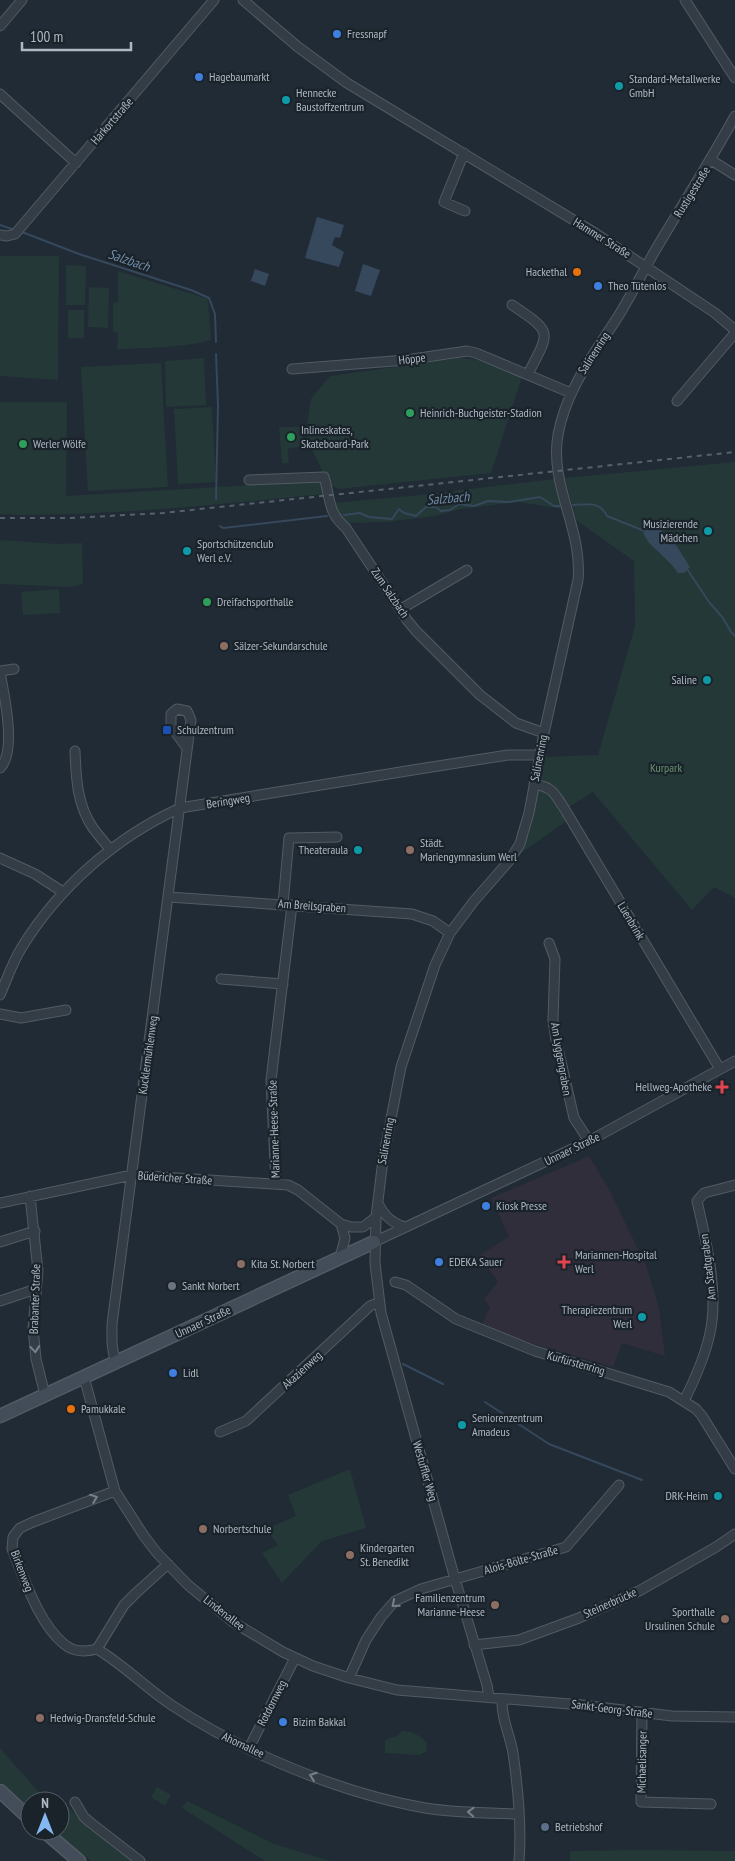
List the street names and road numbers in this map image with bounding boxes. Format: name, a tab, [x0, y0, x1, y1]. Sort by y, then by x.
street label: Harkortstraße	[87, 94, 136, 147]
street label: Rustigestraße	[670, 163, 713, 220]
street label: Hammer Straße	[571, 214, 634, 261]
street label: Salinenring	[574, 329, 613, 377]
street label: Höppe	[398, 349, 426, 368]
street label: Zum Salzbach	[368, 565, 413, 621]
street label: Salinenring	[527, 733, 550, 782]
street label: Beringweg	[205, 790, 251, 811]
street label: Am Breilsgraben	[278, 896, 347, 915]
street label: Lüenbrink	[614, 899, 649, 943]
street label: Kucklermühlenweg	[135, 1015, 160, 1095]
street label: Am Lyggengraben	[548, 1021, 575, 1097]
street label: Marianne-Heese-Straße	[264, 1080, 283, 1178]
street label: Salinenring	[374, 1116, 397, 1165]
street label: Unnaer Straße	[542, 1129, 602, 1168]
street label: Büdericher Straße	[137, 1167, 213, 1188]
street label: Am Stadtgraben	[696, 1233, 719, 1301]
street label: Brabanter Straße	[26, 1264, 43, 1334]
street label: Unnaer Straße	[173, 1302, 233, 1341]
street label: Akazienweg	[279, 1347, 325, 1392]
street label: Kurfürstenring	[545, 1347, 607, 1378]
street label: Westuffler Weg	[410, 1439, 441, 1503]
street label: Alois-Bölte-Straße	[482, 1542, 560, 1577]
street label: Birkenweg	[8, 1548, 37, 1594]
street label: Steinerbrücke	[581, 1584, 639, 1621]
street label: Lindenallee	[201, 1592, 248, 1633]
street label: Rotdornweg	[254, 1677, 290, 1728]
street label: Sankt-Georg-Straße	[571, 1696, 654, 1721]
street label: Ahornallee	[220, 1728, 267, 1761]
street label: Michaelisanger	[633, 1730, 650, 1793]

